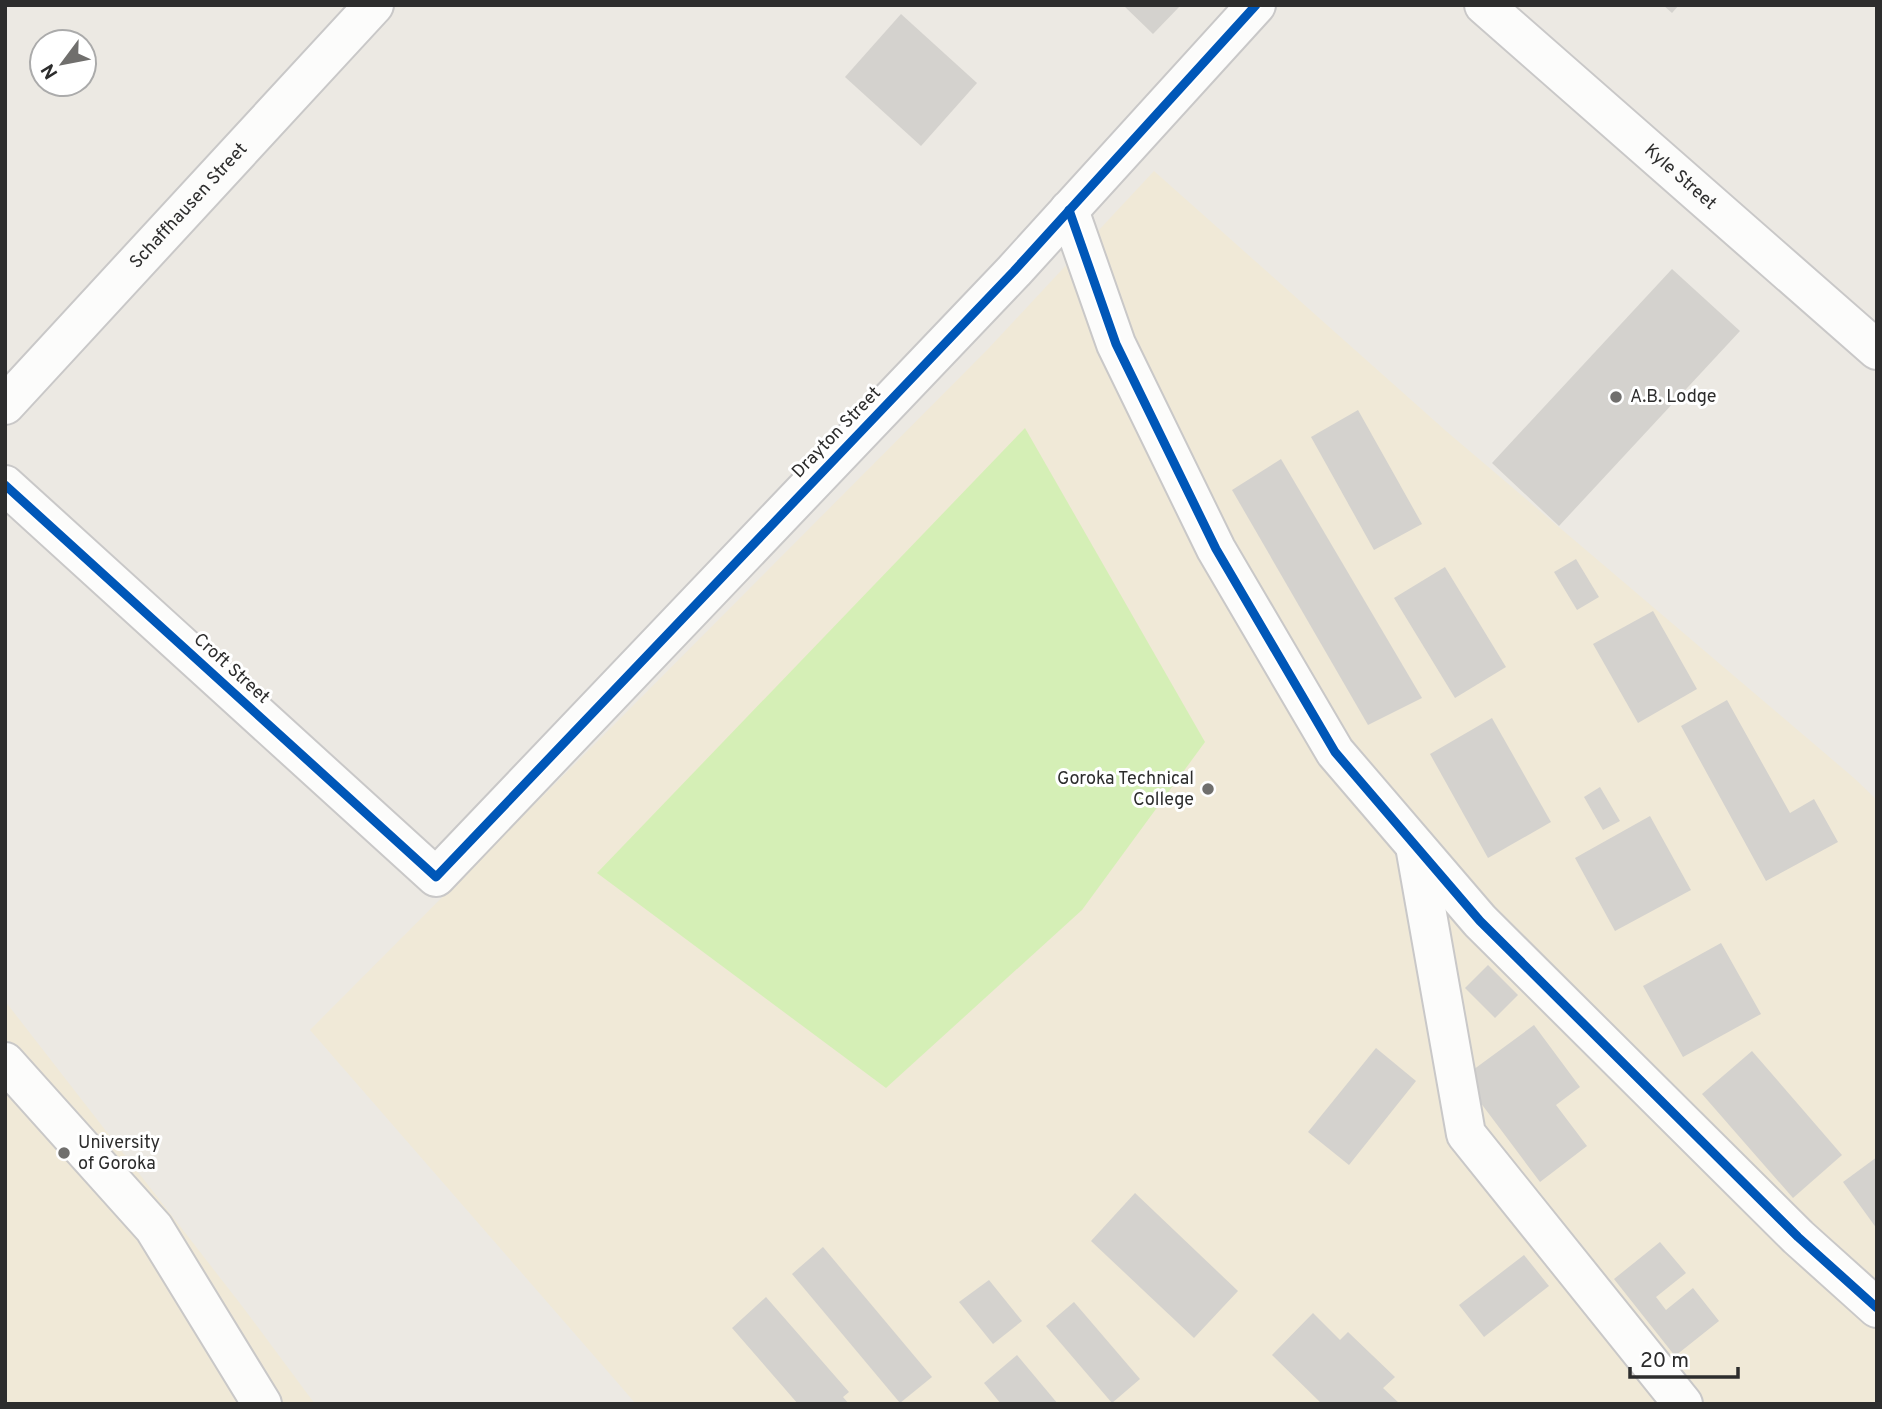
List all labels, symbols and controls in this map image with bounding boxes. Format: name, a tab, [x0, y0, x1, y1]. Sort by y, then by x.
north arrow	[28, 28, 98, 98]
text: N	[36, 59, 64, 83]
street label: Schaffhausen Street	[125, 138, 253, 274]
street label: Kyle Street	[1639, 139, 1721, 215]
street label: Drayton Street	[788, 382, 886, 484]
place label: A.B. Lodge	[1630, 386, 1717, 409]
marker: A.B. Lodge	[1608, 389, 1624, 405]
street label: Croft Street	[188, 629, 274, 709]
place label: Goroka Technical College	[1057, 768, 1194, 812]
marker: Goroka Technical College	[1200, 781, 1216, 797]
place label: University of Goroka	[78, 1132, 160, 1176]
marker: University of Goroka	[56, 1145, 72, 1161]
scale bar	[1630, 1336, 1738, 1380]
text: 20 m	[1640, 1348, 1689, 1375]

